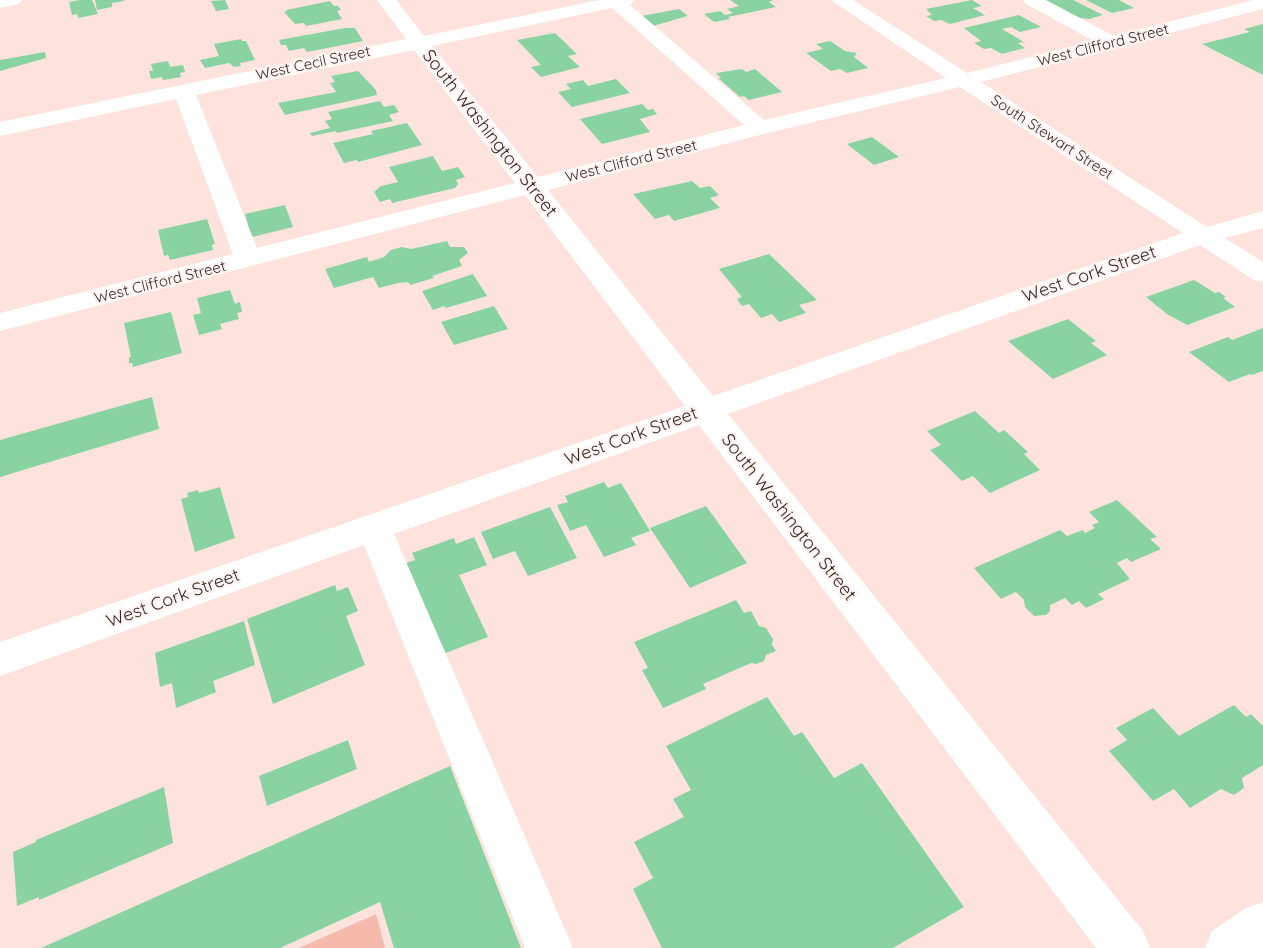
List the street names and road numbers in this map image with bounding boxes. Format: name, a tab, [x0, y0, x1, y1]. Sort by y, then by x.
street label: West Clifford Street	[1035, 19, 1171, 70]
street label: West Cecil Street	[254, 41, 372, 84]
street label: South Washington Street	[418, 44, 563, 221]
street label: South Stewart Street	[988, 90, 1117, 183]
street label: West Clifford Street	[563, 135, 699, 186]
street label: West Cork Street	[1019, 240, 1159, 307]
street label: West Clifford Street	[92, 256, 228, 307]
street label: West Cork Street	[561, 401, 701, 470]
street label: South Washington Street	[717, 428, 862, 605]
street label: West Cork Street	[103, 563, 243, 632]

